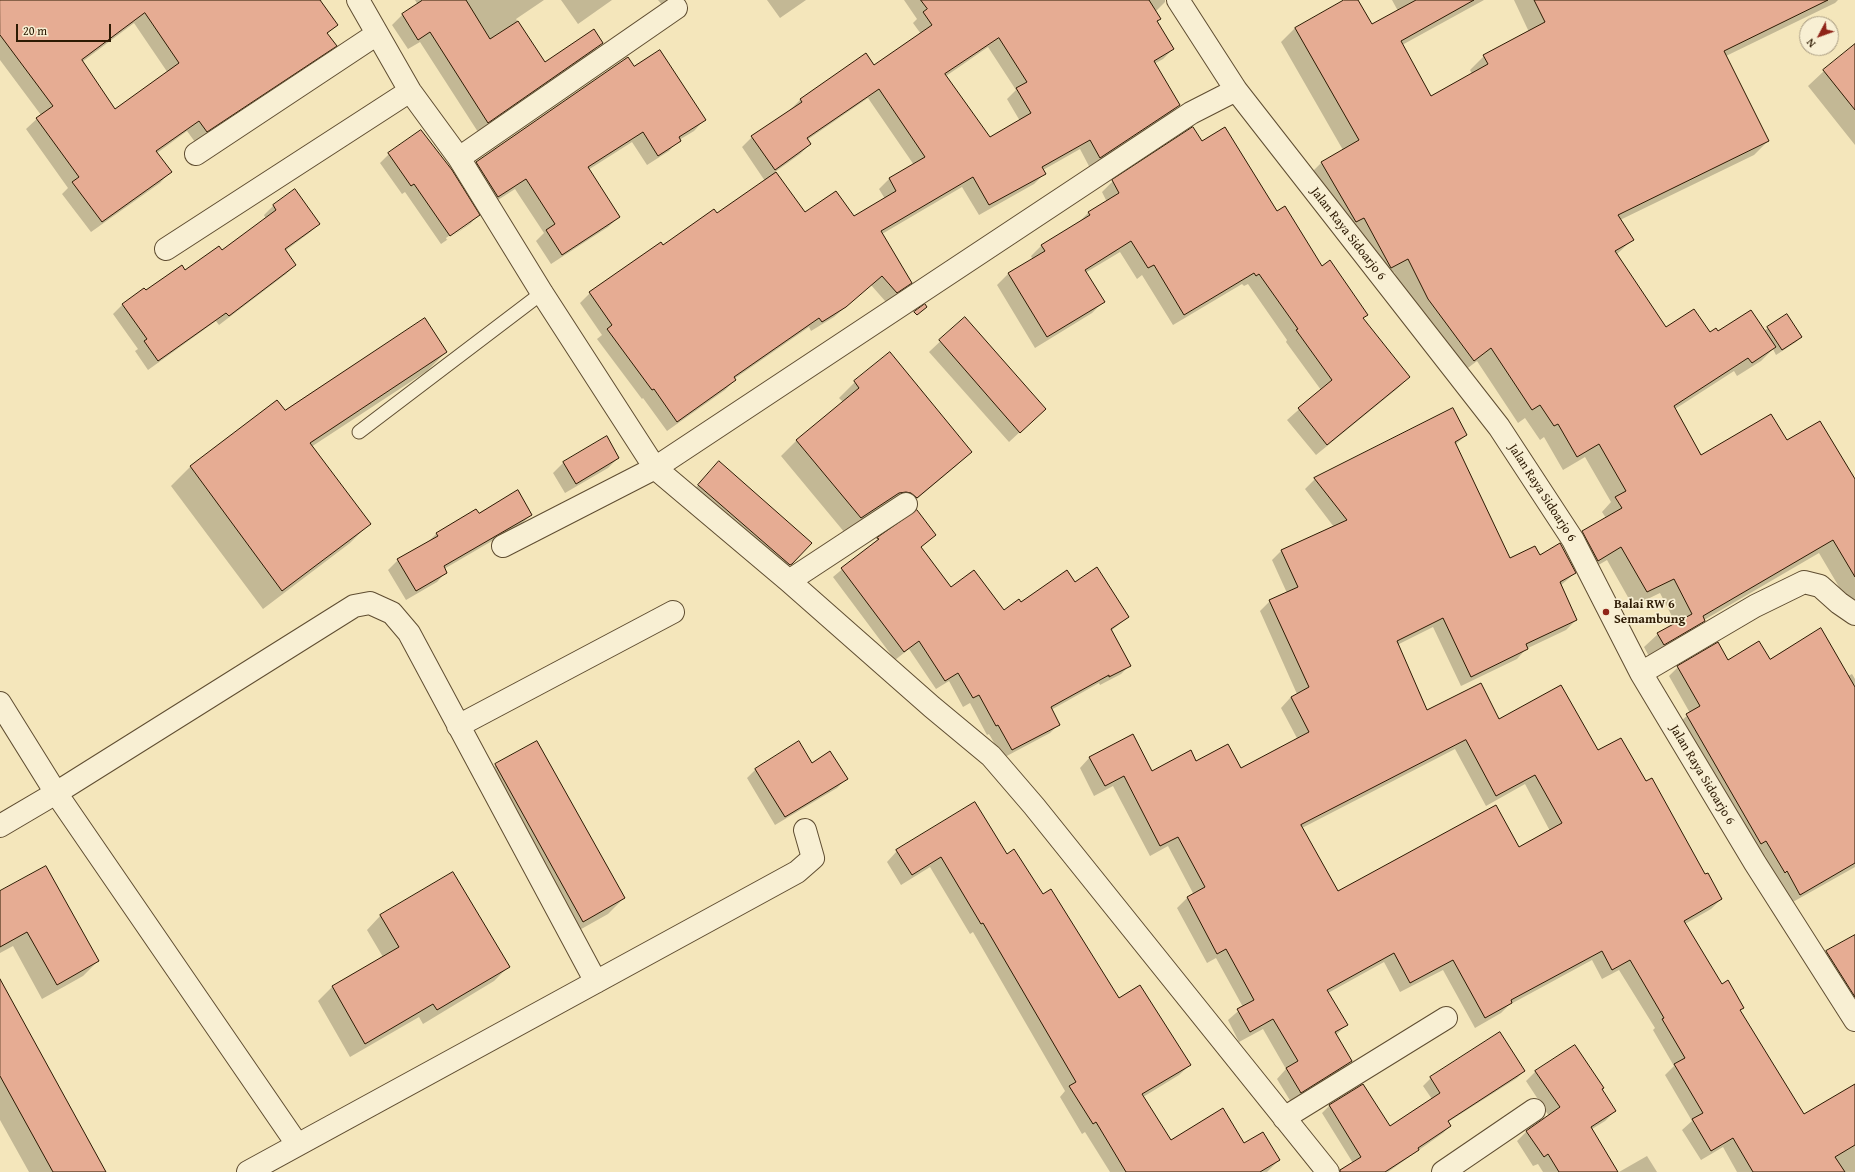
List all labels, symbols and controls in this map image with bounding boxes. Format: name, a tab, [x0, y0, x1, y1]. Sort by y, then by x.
scale bar	[18, 16, 113, 42]
north arrow	[1799, 16, 1839, 56]
text: 20 m	[23, 22, 47, 39]
text: N	[1802, 35, 1819, 51]
street label: Jalan Raya Sidoarjo 6	[1307, 185, 1389, 283]
street label: Jalan Raya Sidoarjo 6	[1505, 441, 1579, 545]
place label: Balai RW 6 Semambung	[1614, 597, 1685, 628]
marker: Balai RW 6 Semambung	[1601, 607, 1611, 617]
street label: Jalan Raya Sidoarjo 6	[1666, 722, 1738, 828]

